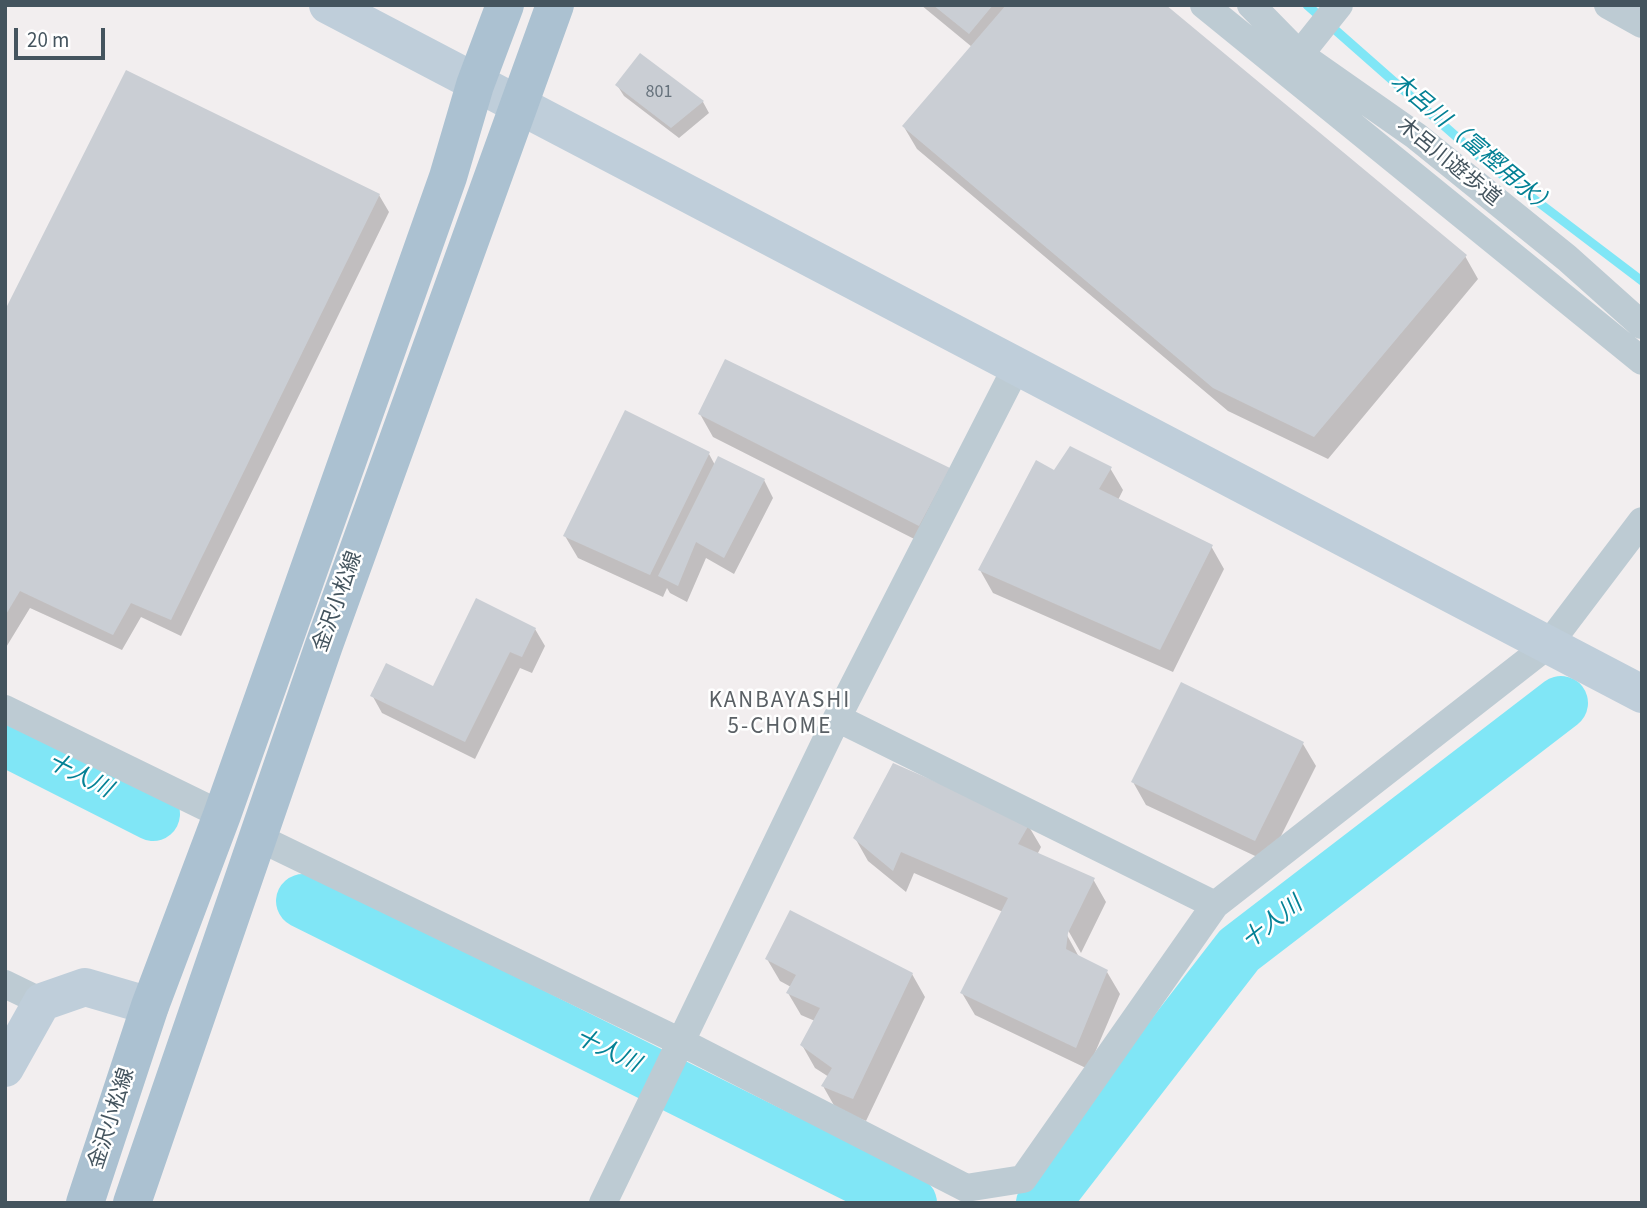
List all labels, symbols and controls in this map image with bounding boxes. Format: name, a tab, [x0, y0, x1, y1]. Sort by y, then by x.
scale bar	[18, 14, 108, 58]
text: 20 m	[27, 25, 69, 55]
water label: 木呂川（富樫用水）	[1384, 69, 1560, 223]
house number: 801	[646, 82, 672, 104]
street label: 木呂川遊歩道	[1391, 114, 1505, 212]
street label: 金沢小松線	[309, 548, 369, 656]
district label: KANBAYASHI 5-CHOME	[710, 688, 850, 742]
water label: 十人川	[42, 749, 116, 805]
water label: 十人川	[1237, 892, 1309, 956]
water label: 十人川	[570, 1024, 644, 1080]
street label: 金沢小松線	[85, 1065, 141, 1173]

